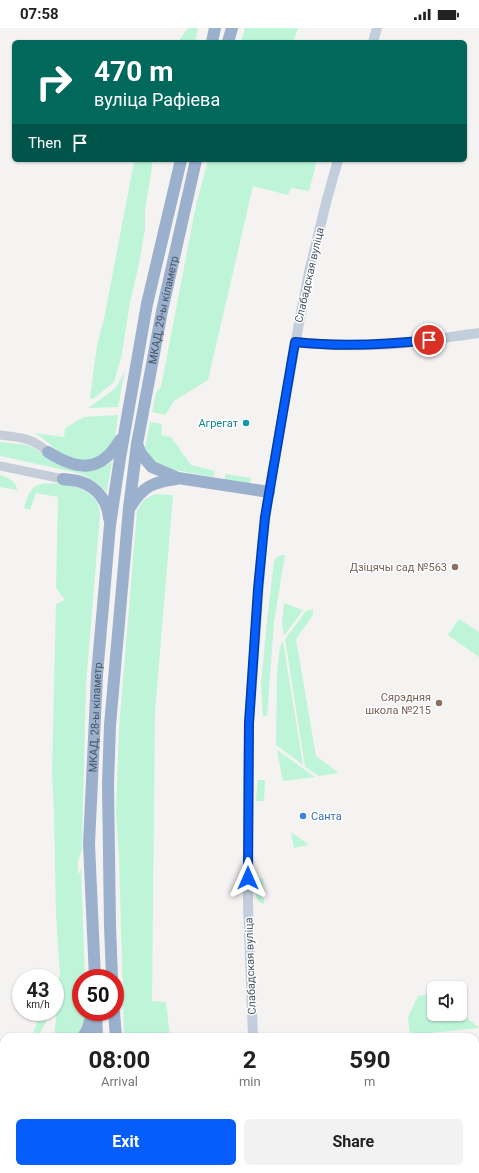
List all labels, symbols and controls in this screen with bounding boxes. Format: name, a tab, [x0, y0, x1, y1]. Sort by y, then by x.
text: 07:58	[20, 5, 59, 23]
text: 470 m	[94, 55, 173, 88]
icon: right	[28, 56, 80, 108]
text: вуліца Рафіева	[94, 89, 220, 110]
icon: arrive	[69, 132, 91, 154]
text: Then	[28, 134, 61, 152]
street label: Слабадская вуліца	[292, 226, 327, 324]
street label: МКАД, 29-ы кіламетр	[146, 255, 181, 365]
pin	[412, 323, 446, 357]
icon: arrive	[418, 329, 440, 351]
place label: Агрегат	[198, 417, 239, 430]
marker: Агрегат	[241, 418, 251, 428]
place label: Дзіцячы сад №563	[350, 561, 447, 574]
marker: Дзіцячы сад №563	[450, 562, 460, 572]
street label: МКАД, 28-ы кіламетр	[86, 662, 105, 773]
place label: Сярэдняя школа №215	[365, 691, 431, 717]
marker: Сярэдняя школа №215	[434, 698, 444, 708]
place label: Санта	[311, 810, 342, 823]
marker: Санта	[298, 811, 308, 821]
position arrow	[227, 857, 269, 899]
street label: Слабадская вуліца	[242, 917, 259, 1015]
speed limit sign: 50	[72, 969, 124, 1021]
text: 43	[27, 978, 49, 1002]
map controls	[427, 981, 467, 1021]
button: sound	[427, 981, 467, 1021]
text: km/h	[26, 999, 50, 1010]
text: 08:00	[89, 1046, 150, 1074]
text: 2	[243, 1046, 257, 1074]
text: 590	[349, 1046, 390, 1074]
text: Arrival	[101, 1074, 138, 1089]
text: min	[239, 1074, 261, 1089]
text: m	[364, 1074, 376, 1089]
button: Exit	[16, 1119, 236, 1165]
button: Share	[244, 1119, 463, 1165]

